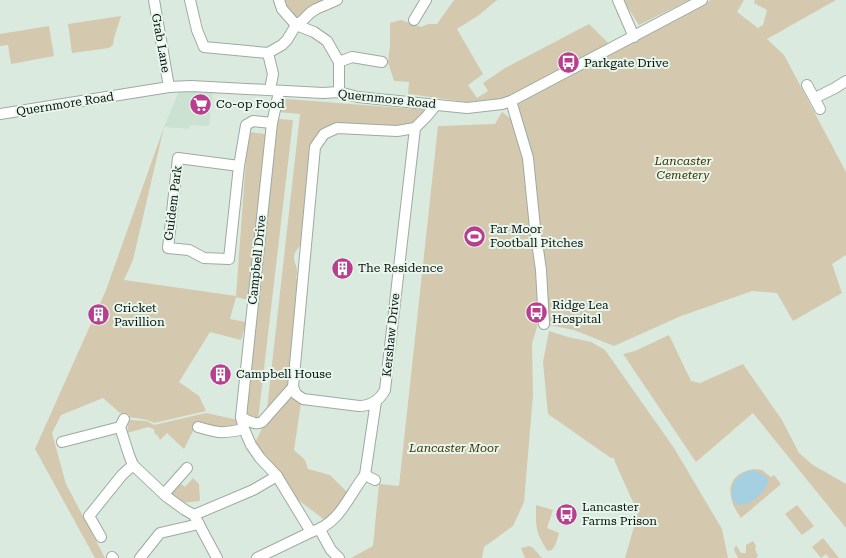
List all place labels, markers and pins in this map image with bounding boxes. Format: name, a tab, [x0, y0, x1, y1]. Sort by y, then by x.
bus stop icon: Parkgate Drive	[556, 50, 582, 76]
place label: Parkgate Drive	[584, 56, 669, 70]
supermarket icon: Co-op Food	[187, 91, 213, 117]
place label: Co-op Food	[216, 97, 285, 111]
place label: Far Moor Football Pitches	[490, 222, 583, 250]
sports icon: Far Moor Football Pitches	[461, 223, 487, 249]
building icon: The Residence	[330, 255, 356, 281]
place label: The Residence	[358, 261, 443, 275]
place label: Ridge Lea Hospital	[552, 298, 609, 326]
bus stop icon: Ridge Lea Hospital	[523, 299, 549, 325]
place label: Cricket Pavillion	[114, 301, 165, 329]
building icon: Cricket Pavillion	[85, 302, 111, 328]
building icon: Campbell House	[207, 361, 233, 387]
place label: Campbell House	[236, 367, 332, 381]
place label: Lancaster Farms Prison	[582, 500, 657, 528]
bus stop icon: Lancaster Farms Prison	[554, 501, 580, 527]

